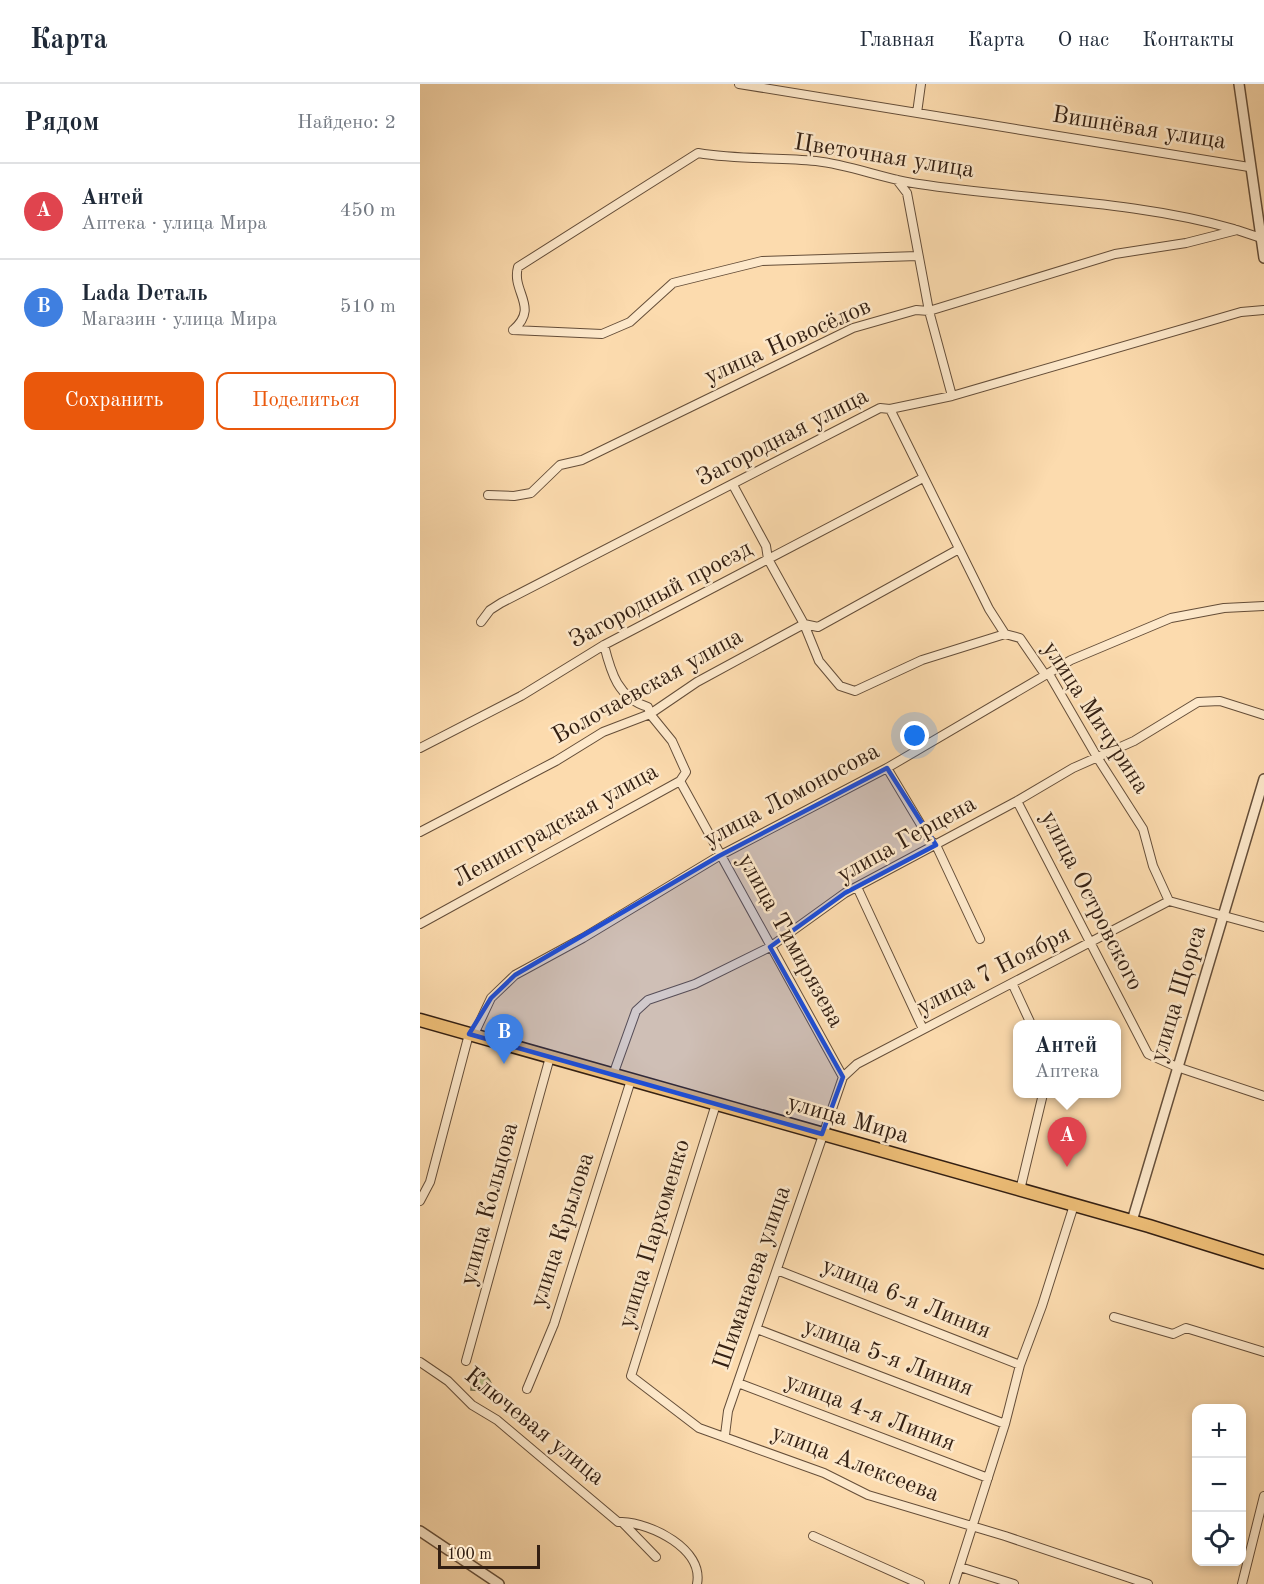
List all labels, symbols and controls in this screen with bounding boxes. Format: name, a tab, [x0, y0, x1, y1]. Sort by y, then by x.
text: Карта	[30, 27, 108, 55]
text: Главная	[859, 30, 935, 51]
text: Карта	[968, 30, 1025, 51]
text: О нас	[1058, 30, 1109, 51]
text: Контакты	[1142, 30, 1234, 51]
street label: Вишнёвая улица	[1050, 103, 1228, 155]
text: Рядом	[24, 110, 99, 136]
text: Найдено: 2	[297, 113, 396, 133]
street label: Цветочная улица	[792, 131, 976, 183]
text: Антей	[81, 187, 144, 209]
text: A	[36, 201, 51, 221]
text: 450 m	[340, 201, 396, 221]
text: Аптека · улица Мира	[81, 214, 267, 234]
text: Lada Dеталь	[81, 283, 208, 305]
street label: улица Новосёлов	[701, 295, 875, 389]
text: B	[36, 297, 51, 317]
text: 510 m	[340, 297, 396, 317]
text: Магазин · улица Мира	[81, 310, 277, 330]
button: Сохранить	[24, 372, 204, 430]
button: Поделиться	[216, 372, 396, 430]
street label: Загородная улица	[693, 384, 873, 492]
street label: Загородный проезд	[566, 537, 756, 653]
street label: Волочаевская улица	[549, 625, 747, 749]
street label: улица Мичурина	[1037, 638, 1153, 799]
your location	[900, 721, 929, 750]
street label: улица Ломоносова	[700, 740, 884, 852]
street label: Ленинградская улица	[449, 760, 663, 892]
street label: улица Герцена	[834, 792, 981, 888]
street label: улица Островского	[1035, 807, 1147, 995]
street label: улица Тимирязева	[732, 850, 848, 1032]
street label: улица 7 Ноября	[913, 922, 1075, 1020]
street label: улица Щорса	[1147, 923, 1211, 1065]
pin: B	[484, 1014, 524, 1064]
popup	[1013, 1020, 1121, 1098]
text: Антей	[1035, 1035, 1097, 1057]
text: Аптека	[1035, 1062, 1099, 1082]
street label: улица Мира	[784, 1091, 912, 1149]
pin: A	[1048, 1118, 1086, 1167]
street label: улица Кольцова	[457, 1120, 523, 1288]
street label: улица Пархоменко	[615, 1137, 695, 1331]
street label: улица Крылова	[527, 1149, 599, 1310]
street label: Шиманаева улица	[710, 1183, 796, 1373]
street label: улица 6-я Линия	[818, 1254, 994, 1344]
street label: улица 5-я Линия	[800, 1314, 976, 1402]
street label: Ключевая улица	[459, 1363, 609, 1491]
street label: улица 4-я Линия	[782, 1369, 958, 1457]
map controls	[1192, 1404, 1246, 1566]
button: +	[1192, 1404, 1246, 1458]
street label: улица Алексеева	[768, 1421, 942, 1507]
button: −	[1192, 1458, 1246, 1512]
button: locate	[1192, 1512, 1246, 1566]
scale bar	[438, 1542, 540, 1570]
text: 100 m	[447, 1547, 492, 1563]

